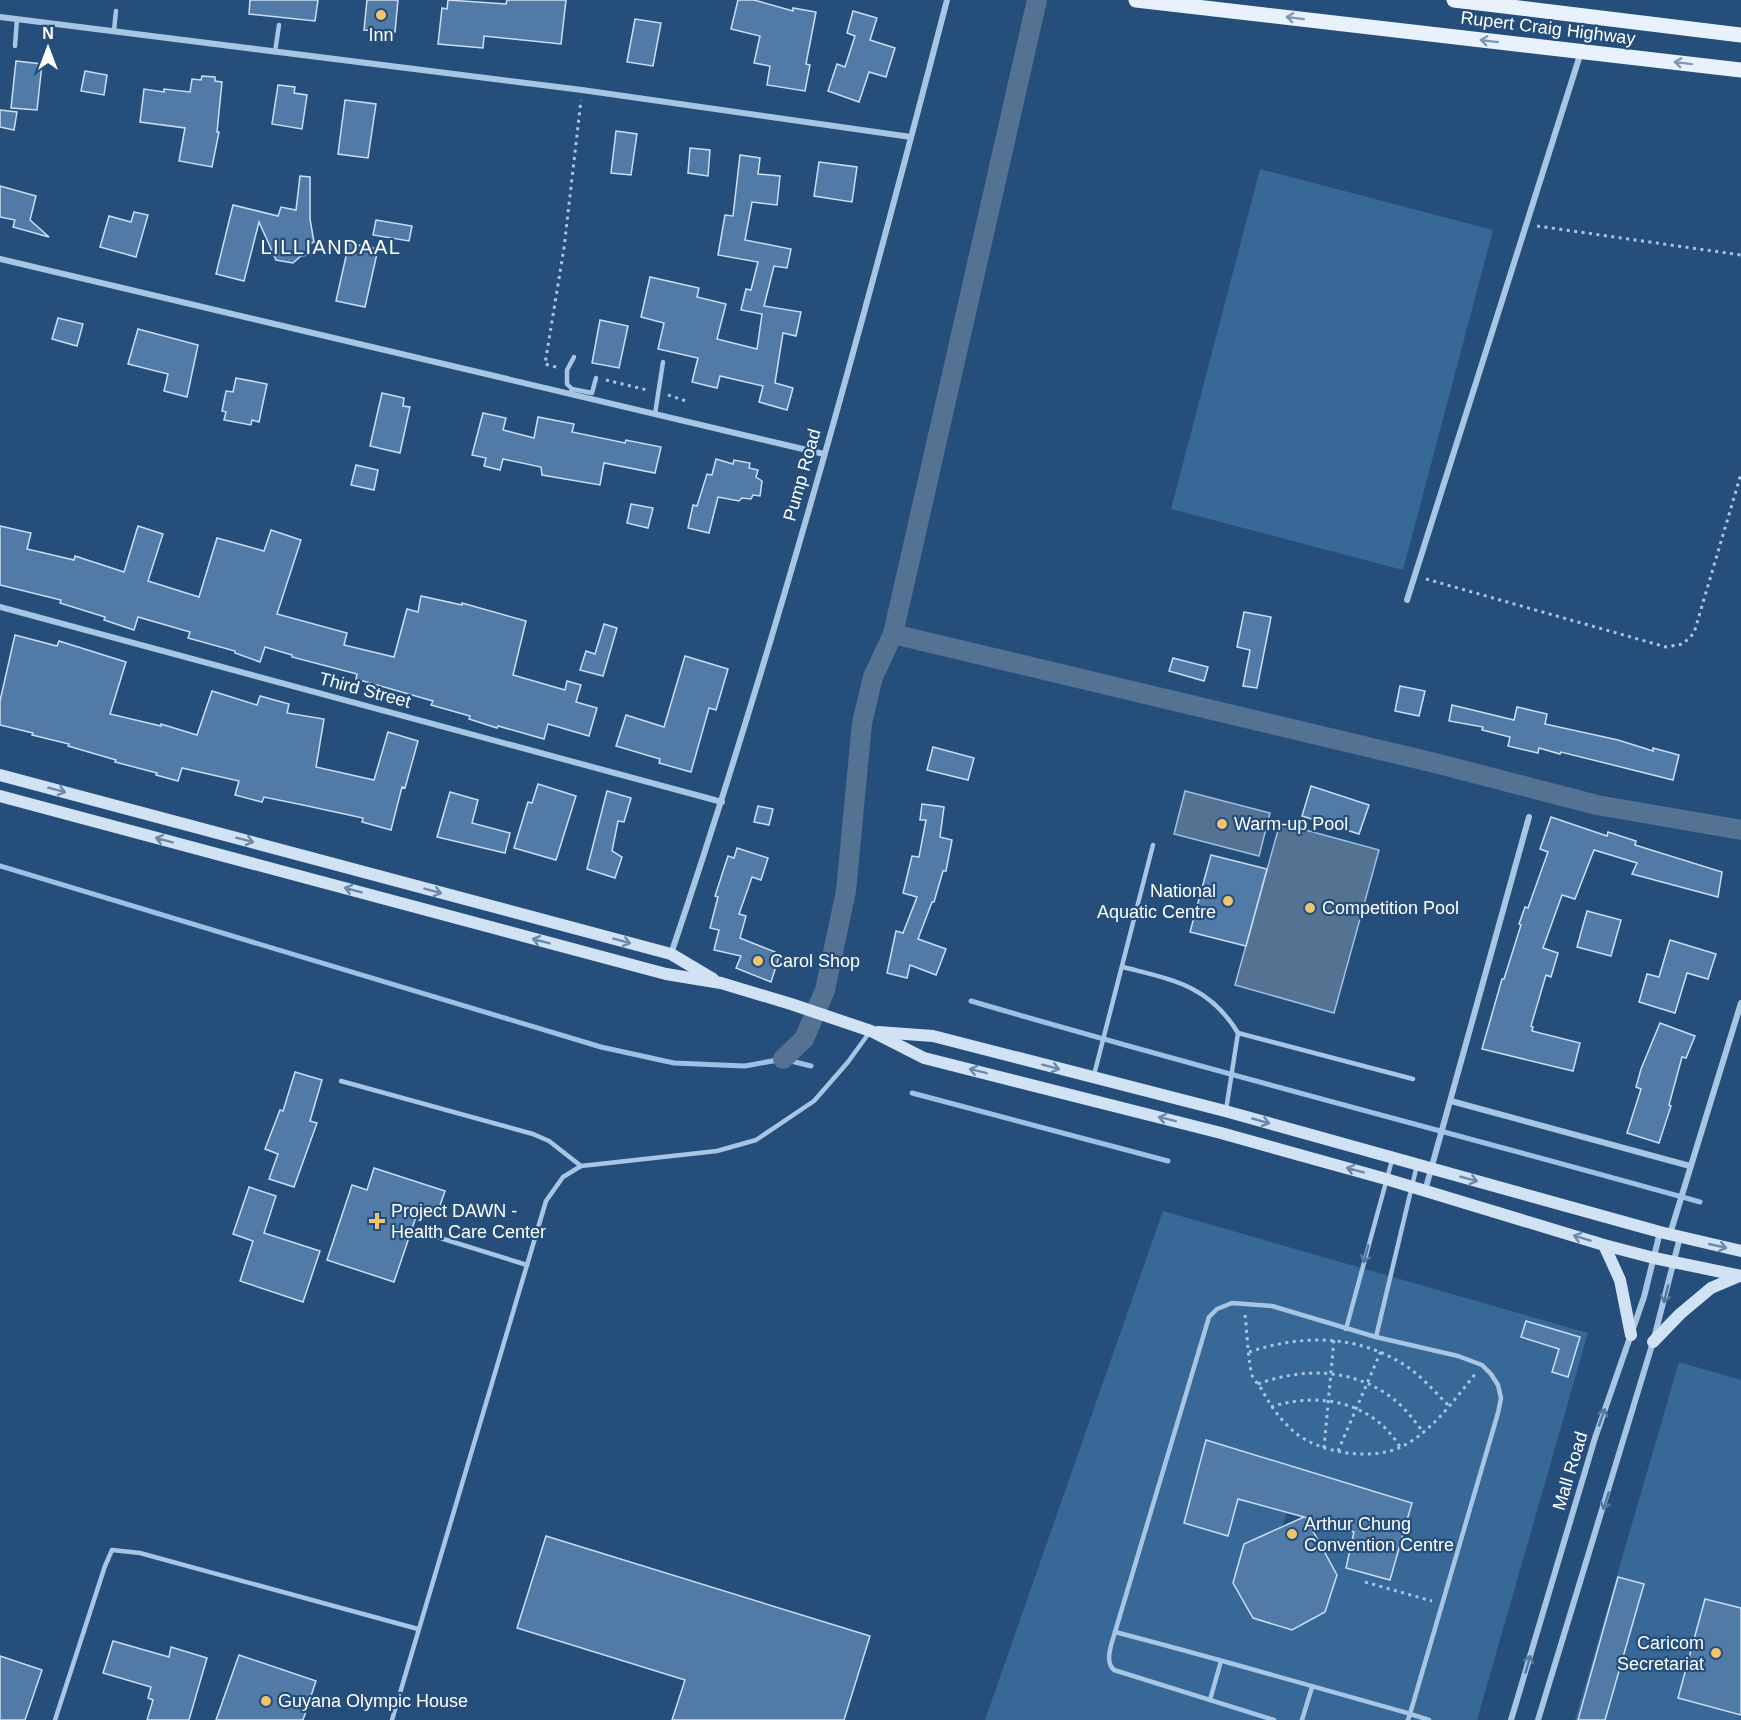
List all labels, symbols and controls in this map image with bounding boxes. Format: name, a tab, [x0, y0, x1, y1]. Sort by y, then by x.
street label: Rupert Craig Highway	[1459, 7, 1637, 49]
marker: Inn	[374, 8, 388, 22]
one-way arrow	[1286, 13, 1306, 24]
north arrow	[18, 18, 78, 78]
text: N	[42, 25, 54, 42]
place label: Inn	[368, 25, 394, 45]
one-way arrow	[1480, 35, 1500, 46]
one-way arrow	[1673, 57, 1693, 68]
district label: LILLIANDAAL	[260, 236, 402, 258]
street label: Pump Road	[779, 427, 825, 523]
street label: Third Street	[317, 668, 413, 712]
one-way arrow	[47, 785, 66, 796]
place label: Warm-up Pool	[1234, 814, 1348, 834]
marker: Warm-up Pool	[1215, 817, 1229, 831]
one-way arrow	[155, 833, 174, 845]
one-way arrow	[235, 835, 254, 847]
place label: National Aquatic Centre	[1097, 881, 1216, 922]
one-way arrow	[344, 884, 363, 896]
one-way arrow	[423, 886, 442, 897]
marker: National Aquatic Centre	[1221, 894, 1235, 908]
place label: Competition Pool	[1322, 898, 1459, 918]
marker: Competition Pool	[1303, 901, 1317, 915]
one-way arrow	[532, 935, 551, 946]
one-way arrow	[612, 936, 631, 947]
place label: Carol Shop	[770, 951, 860, 971]
marker: Carol Shop	[751, 954, 765, 968]
one-way arrow	[1042, 1062, 1061, 1074]
one-way arrow	[969, 1065, 988, 1077]
one-way arrow	[1158, 1113, 1177, 1125]
one-way arrow	[1251, 1116, 1270, 1127]
one-way arrow	[1346, 1164, 1365, 1175]
one-way arrow	[1459, 1174, 1478, 1186]
place label: Project DAWN - Health Care Center	[391, 1201, 546, 1242]
marker: Project DAWN - Health Care Center	[368, 1212, 386, 1230]
one-way arrow	[1573, 1232, 1592, 1243]
one-way arrow	[1708, 1240, 1727, 1252]
one-way arrow	[1359, 1245, 1371, 1264]
one-way arrow	[1660, 1284, 1672, 1303]
one-way arrow	[1598, 1408, 1609, 1427]
street label: Mall Road	[1549, 1429, 1591, 1513]
one-way arrow	[1599, 1491, 1610, 1510]
place label: Arthur Chung Convention Centre	[1304, 1514, 1454, 1555]
marker: Arthur Chung Convention Centre	[1285, 1527, 1299, 1541]
place label: Caricom Secretariat	[1617, 1633, 1704, 1674]
marker: Caricom Secretariat	[1709, 1646, 1723, 1660]
one-way arrow	[1523, 1655, 1534, 1674]
place label: Guyana Olympic House	[278, 1691, 468, 1711]
marker: Guyana Olympic House	[259, 1694, 273, 1708]

